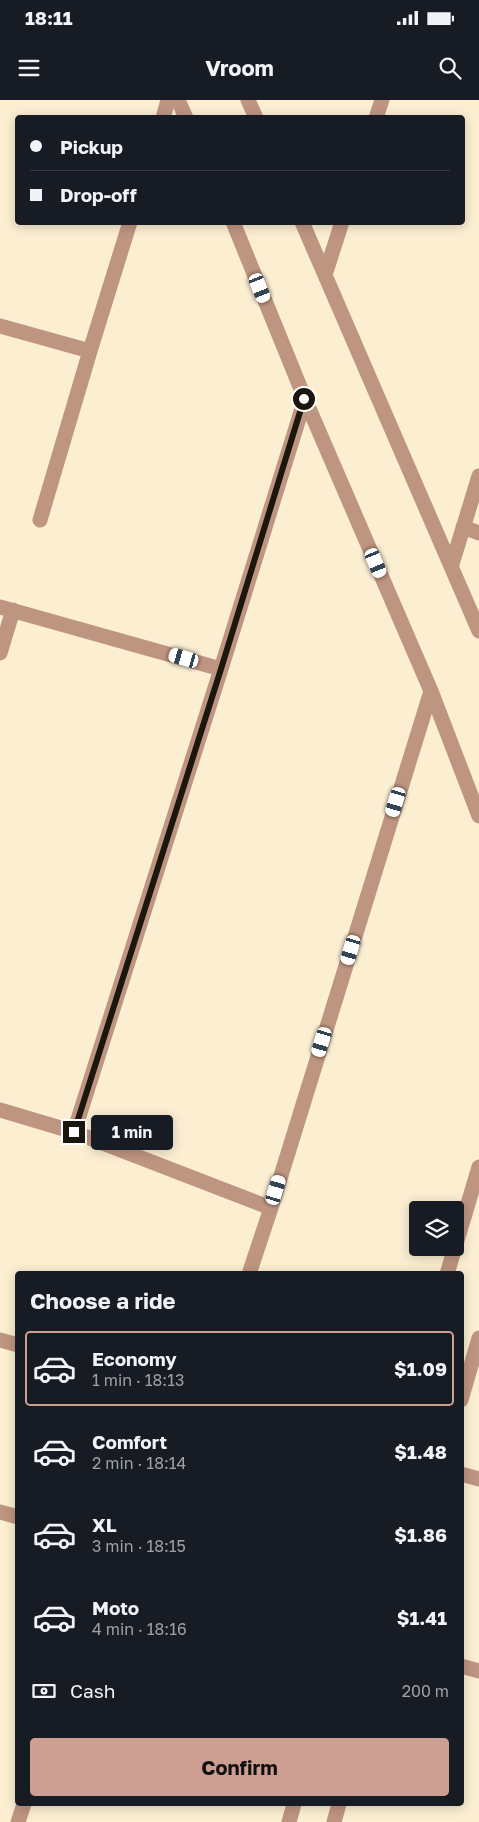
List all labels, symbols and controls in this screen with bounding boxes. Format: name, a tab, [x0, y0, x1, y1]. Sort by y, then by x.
text: 18:11	[25, 6, 73, 29]
icon: menu	[15, 54, 43, 82]
text: Vroom	[205, 54, 274, 81]
icon: search	[436, 54, 464, 82]
text: Pickup	[60, 135, 123, 158]
text: Drop-off	[60, 183, 137, 206]
car	[247, 271, 272, 305]
route start	[293, 388, 315, 410]
car	[363, 546, 388, 580]
car	[167, 647, 200, 669]
car	[384, 785, 407, 819]
car	[339, 933, 362, 967]
car	[310, 1025, 333, 1059]
callout: 1 min	[92, 1114, 174, 1150]
route end	[63, 1121, 85, 1143]
text: 1 min	[112, 1122, 152, 1142]
car	[264, 1173, 287, 1207]
map controls	[409, 1201, 464, 1256]
button: layers	[409, 1201, 464, 1256]
text: Choose a ride	[30, 1287, 176, 1314]
icon: car	[32, 1346, 77, 1391]
text: Economy	[92, 1347, 177, 1370]
text: $1.09	[394, 1357, 447, 1380]
text: 1 min · 18:13	[92, 1370, 184, 1390]
icon: car	[32, 1429, 77, 1474]
text: Comfort	[92, 1430, 167, 1453]
text: $1.48	[394, 1440, 447, 1463]
text: 2 min · 18:14	[92, 1453, 186, 1473]
icon: car	[32, 1512, 77, 1557]
text: XL	[92, 1513, 117, 1536]
text: $1.86	[394, 1523, 447, 1546]
text: 3 min · 18:15	[92, 1536, 186, 1556]
icon: car	[32, 1595, 77, 1640]
text: Moto	[92, 1596, 139, 1619]
text: $1.41	[397, 1606, 447, 1629]
text: 4 min · 18:16	[92, 1619, 187, 1639]
icon: cash	[30, 1677, 58, 1705]
text: Cash	[70, 1679, 115, 1702]
text: 200 m	[402, 1681, 449, 1701]
button: Confirm	[30, 1738, 449, 1796]

